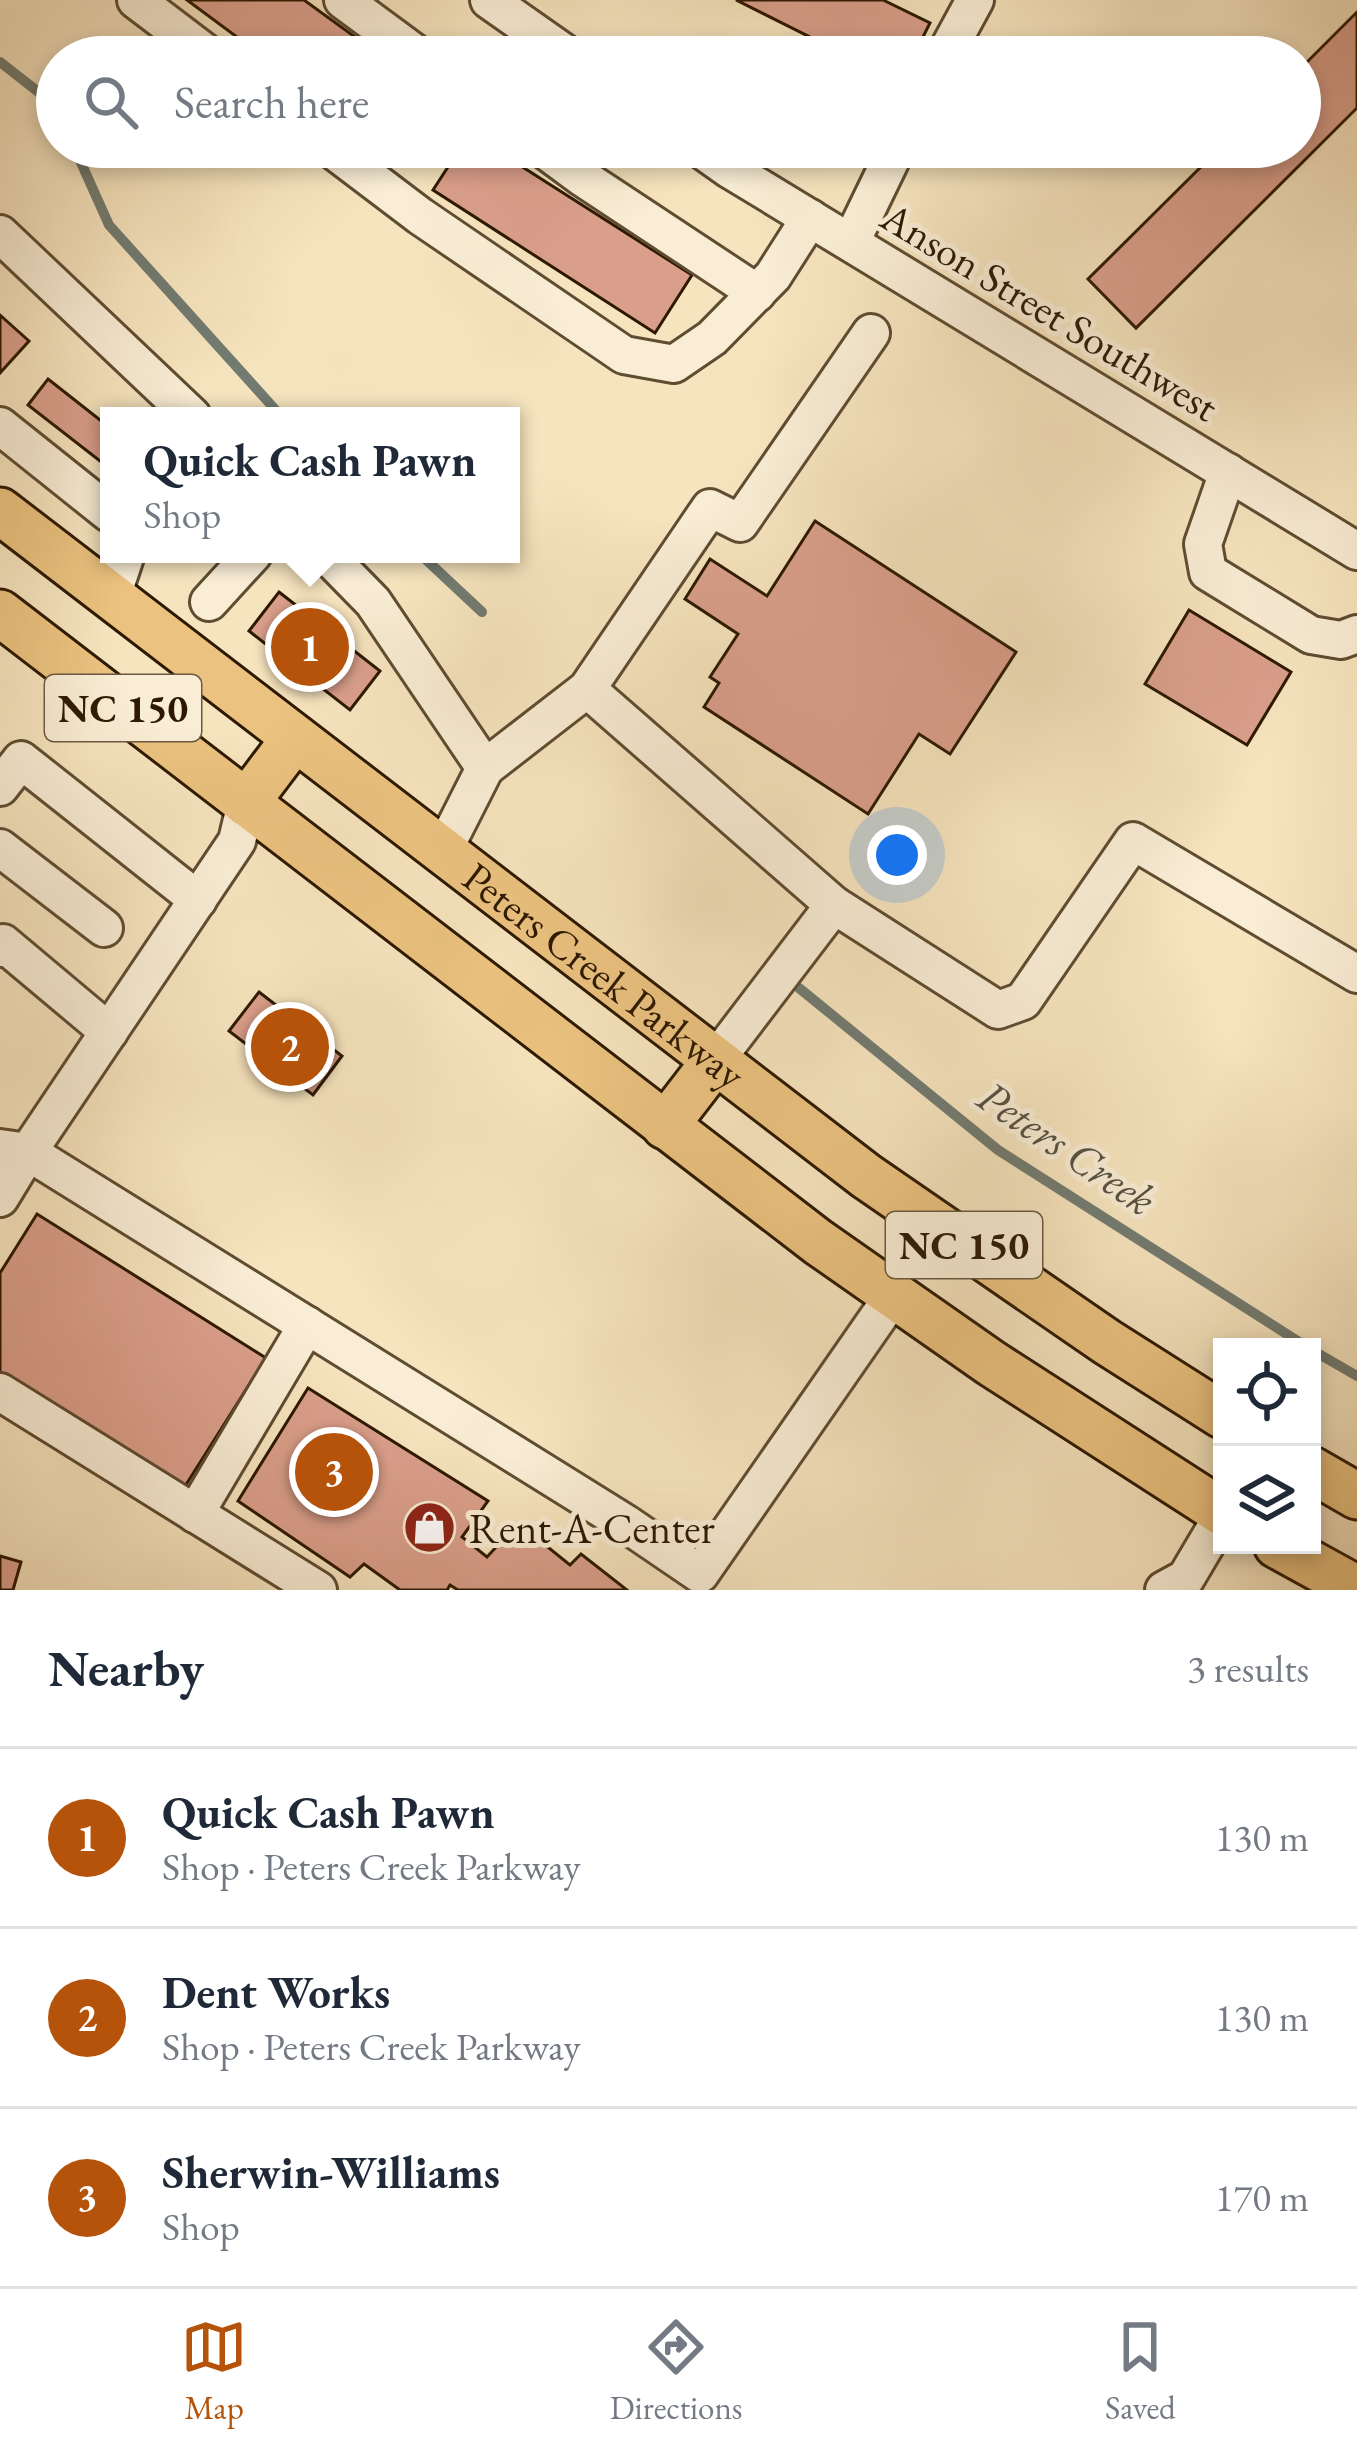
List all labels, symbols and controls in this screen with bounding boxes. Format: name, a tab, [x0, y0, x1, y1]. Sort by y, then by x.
search box	[36, 36, 1321, 168]
icon: search	[78, 69, 144, 135]
text: Search here	[174, 73, 369, 131]
street label: Anson Street Southwest	[870, 188, 1228, 434]
popup	[100, 407, 520, 563]
text: Quick Cash Pawn	[144, 431, 476, 489]
text: Shop	[144, 489, 221, 540]
pin: 1	[271, 602, 349, 692]
road number: NC 150	[45, 675, 201, 741]
your location	[867, 825, 927, 885]
street label: Peters Creek Parkway	[452, 850, 757, 1102]
pin: 2	[251, 1002, 329, 1092]
water label: Peters Creek	[967, 1066, 1167, 1228]
road number: NC 150	[886, 1212, 1042, 1278]
map controls	[1213, 1338, 1321, 1554]
button: locate	[1213, 1338, 1321, 1446]
pin: 3	[295, 1427, 373, 1517]
button: layers	[1213, 1446, 1321, 1554]
shop icon: Rent-A-Center	[402, 1500, 458, 1556]
place label: Rent-A-Center	[469, 1501, 715, 1556]
text: Nearby	[48, 1635, 204, 1701]
text: 3 results	[1187, 1643, 1309, 1694]
text: Quick Cash Pawn	[162, 1783, 495, 1841]
text: 1	[77, 1812, 97, 1863]
text: 130 m	[1215, 1812, 1309, 1863]
text: Shop · Peters Creek Parkway	[162, 1841, 581, 1892]
text: Dent Works	[162, 1963, 390, 2021]
text: 2	[77, 1992, 97, 2043]
text: 130 m	[1215, 1992, 1309, 2043]
text: Shop · Peters Creek Parkway	[162, 2021, 581, 2072]
text: Sherwin-Williams	[162, 2143, 500, 2201]
text: 3	[77, 2172, 97, 2223]
text: 170 m	[1215, 2172, 1309, 2223]
text: Shop	[162, 2201, 240, 2252]
tab: Map	[181, 2314, 247, 2429]
tab: Directions	[610, 2314, 743, 2429]
tab: Saved	[1105, 2314, 1176, 2429]

